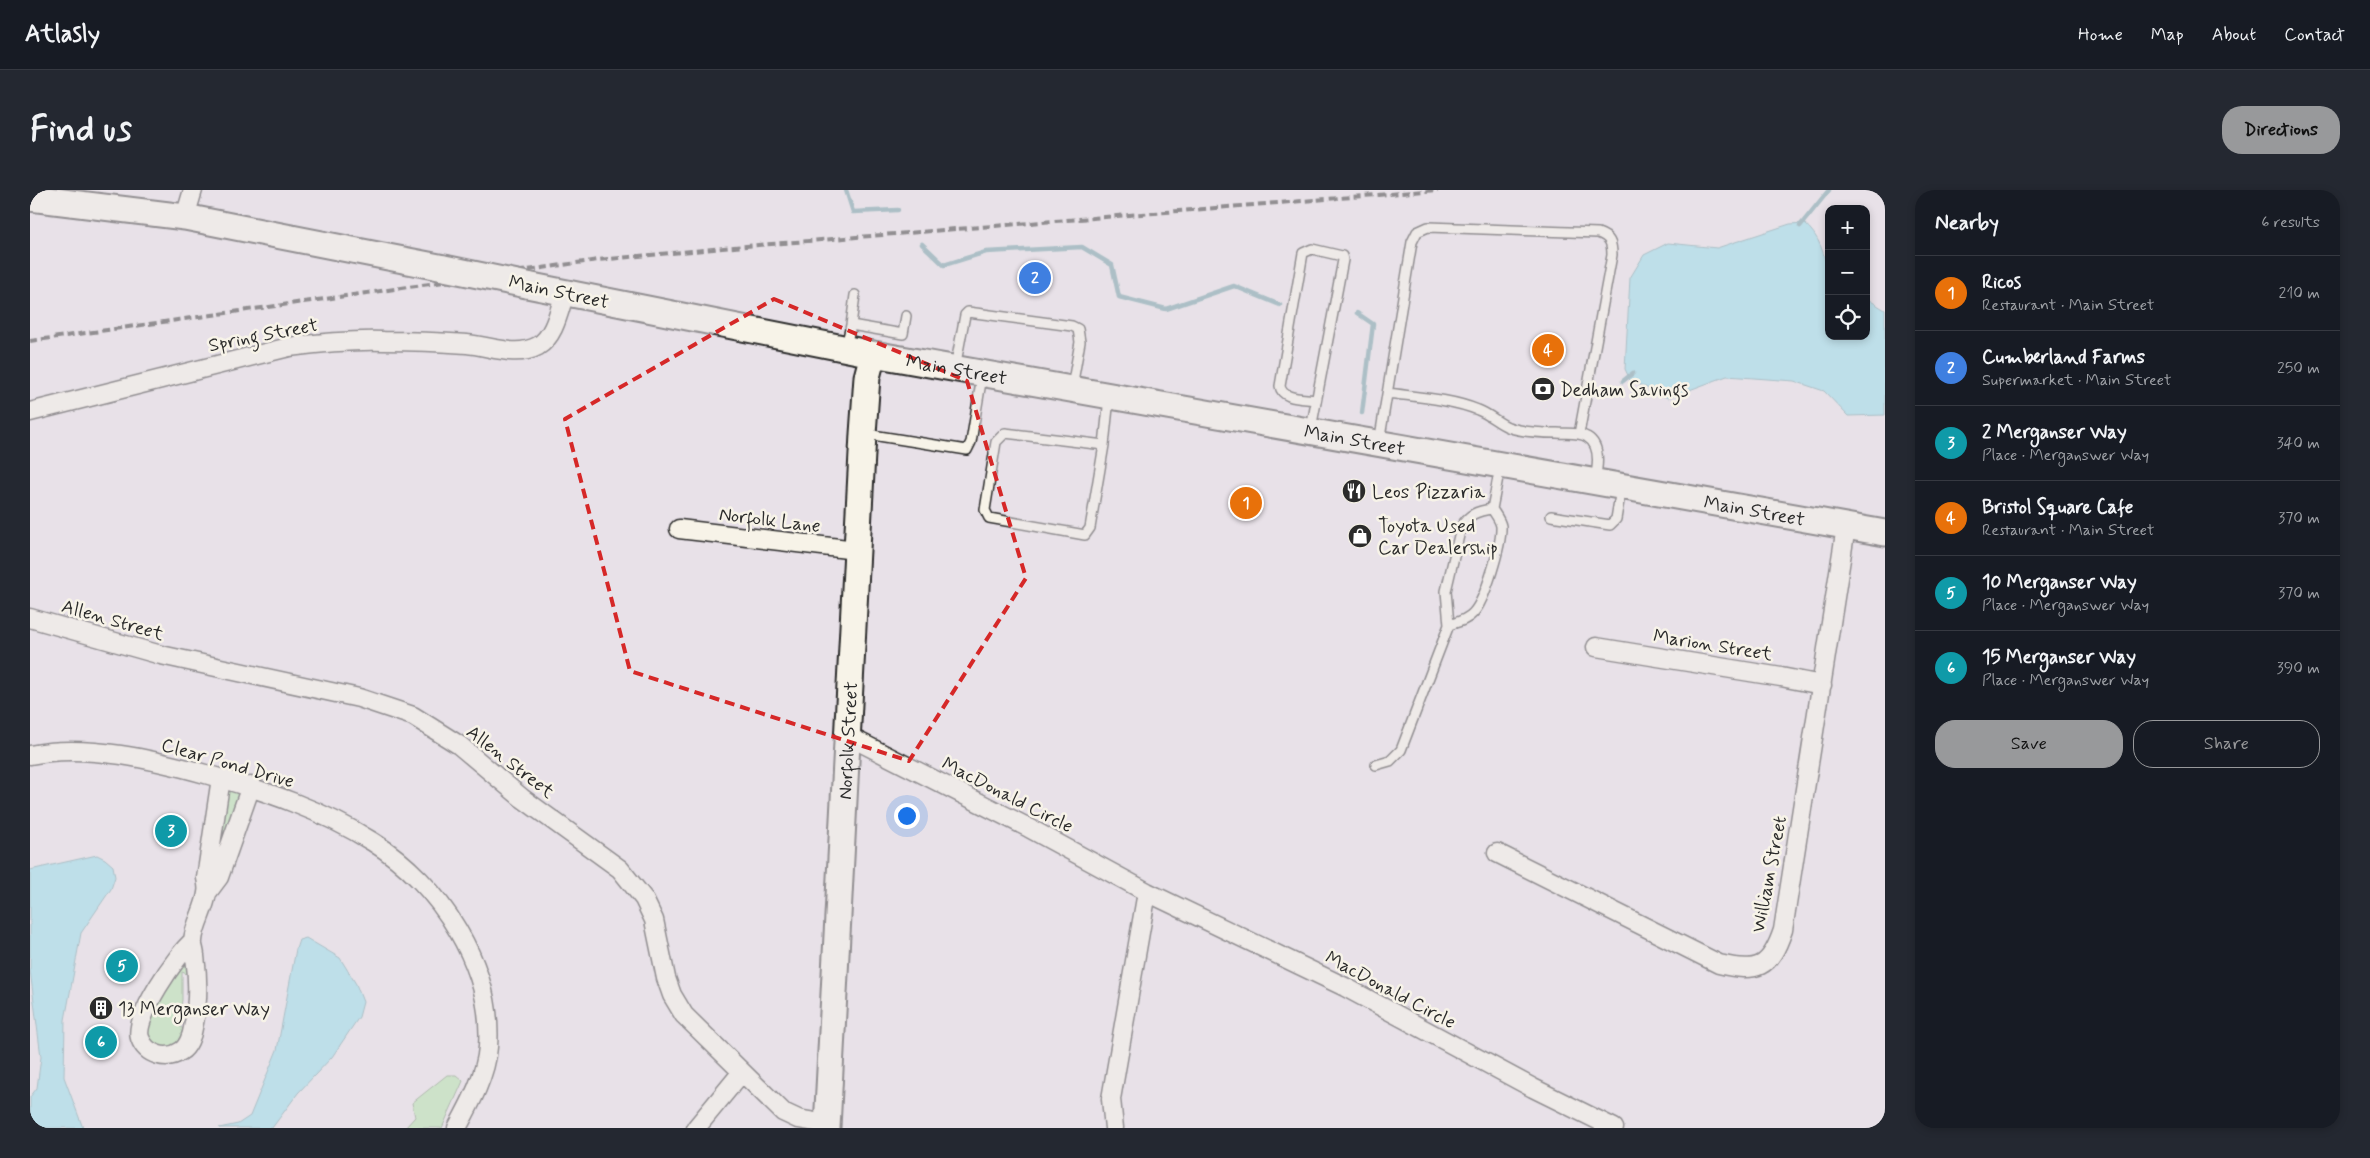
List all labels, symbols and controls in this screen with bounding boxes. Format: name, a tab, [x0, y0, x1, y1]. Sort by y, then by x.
text: Atlasly	[25, 19, 100, 50]
text: Home	[2078, 23, 2123, 47]
text: Map	[2151, 23, 2184, 47]
text: About	[2212, 23, 2256, 47]
text: Contact	[2284, 23, 2345, 47]
button: Directions	[2222, 106, 2340, 154]
text: Find us	[30, 107, 132, 153]
map controls	[1825, 205, 1870, 340]
button: +	[1825, 205, 1870, 250]
text: Nearby	[1935, 209, 1999, 237]
text: 6 results	[2261, 212, 2320, 233]
button: −	[1825, 250, 1870, 295]
pin: 2	[1019, 259, 1051, 297]
street label: Main Street	[506, 270, 611, 315]
text: Ricos	[1982, 270, 2021, 295]
text: 1	[1947, 283, 1955, 304]
text: 210 m	[2279, 283, 2320, 304]
button: locate	[1825, 295, 1870, 340]
text: Restaurant · Main Street	[1982, 295, 2155, 316]
street label: Spring Street	[206, 313, 321, 361]
pin: 4	[1532, 331, 1564, 369]
text: Cumberland Farms	[1982, 345, 2145, 370]
street label: Main Street	[904, 349, 1009, 392]
text: 2	[1947, 358, 1955, 379]
text: 250 m	[2277, 358, 2320, 379]
text: Supermarket · Main Street	[1982, 370, 2172, 391]
bank icon: Dedham Savings	[1530, 376, 1556, 402]
place label: Dedham Savings	[1560, 378, 1688, 406]
street label: Main Street	[1302, 419, 1407, 462]
text: 2 Merganser Way	[1982, 420, 2127, 445]
text: 3	[1947, 433, 1955, 454]
text: 340 m	[2276, 433, 2320, 454]
text: Place · Merganswer Way	[1982, 445, 2149, 466]
restaurant icon: Leos Pizzaria	[1341, 478, 1367, 504]
place label: Leos Pizzaria	[1372, 480, 1486, 505]
pin: 1	[1230, 484, 1262, 522]
street label: Main Street	[1702, 490, 1807, 533]
text: Bristol Square Cafe	[1982, 495, 2133, 520]
street label: Norfolk Lane	[717, 502, 822, 542]
text: 4	[1946, 508, 1956, 529]
text: 370 m	[2278, 508, 2320, 529]
place label: Toyota Used Car Dealership	[1378, 514, 1498, 561]
text: Restaurant · Main Street	[1982, 520, 2155, 541]
shop icon: Toyota Used Car Dealership	[1347, 523, 1373, 549]
text: 10 Merganser Way	[1982, 570, 2137, 595]
text: 5	[1946, 583, 1956, 604]
text: 370 m	[2278, 583, 2320, 604]
street label: Allen Street	[59, 594, 167, 647]
text: Place · Merganswer Way	[1982, 595, 2149, 616]
street label: Marion Street	[1651, 624, 1774, 667]
text: 15 Merganser Way	[1982, 645, 2136, 670]
text: 6	[1947, 658, 1955, 679]
text: 390 m	[2277, 658, 2320, 679]
text: Place · Merganswer Way	[1982, 670, 2149, 691]
street label: Norfolk Street	[833, 681, 864, 800]
street label: Allen Street	[461, 720, 559, 804]
button: Save	[1935, 720, 2123, 768]
button: Share	[2133, 720, 2320, 768]
street label: Clear Pond Drive	[158, 733, 297, 794]
street label: MacDonald Circle	[937, 751, 1077, 839]
your location	[894, 803, 920, 829]
pin: 3	[155, 812, 187, 850]
street label: William Street	[1746, 814, 1793, 935]
street label: MacDonald Circle	[1321, 945, 1460, 1035]
pin: 5	[106, 947, 138, 985]
building icon: 13 Merganser Way	[88, 995, 114, 1021]
place label: 13 Merganser Way	[118, 997, 270, 1024]
pin: 6	[85, 1023, 117, 1061]

